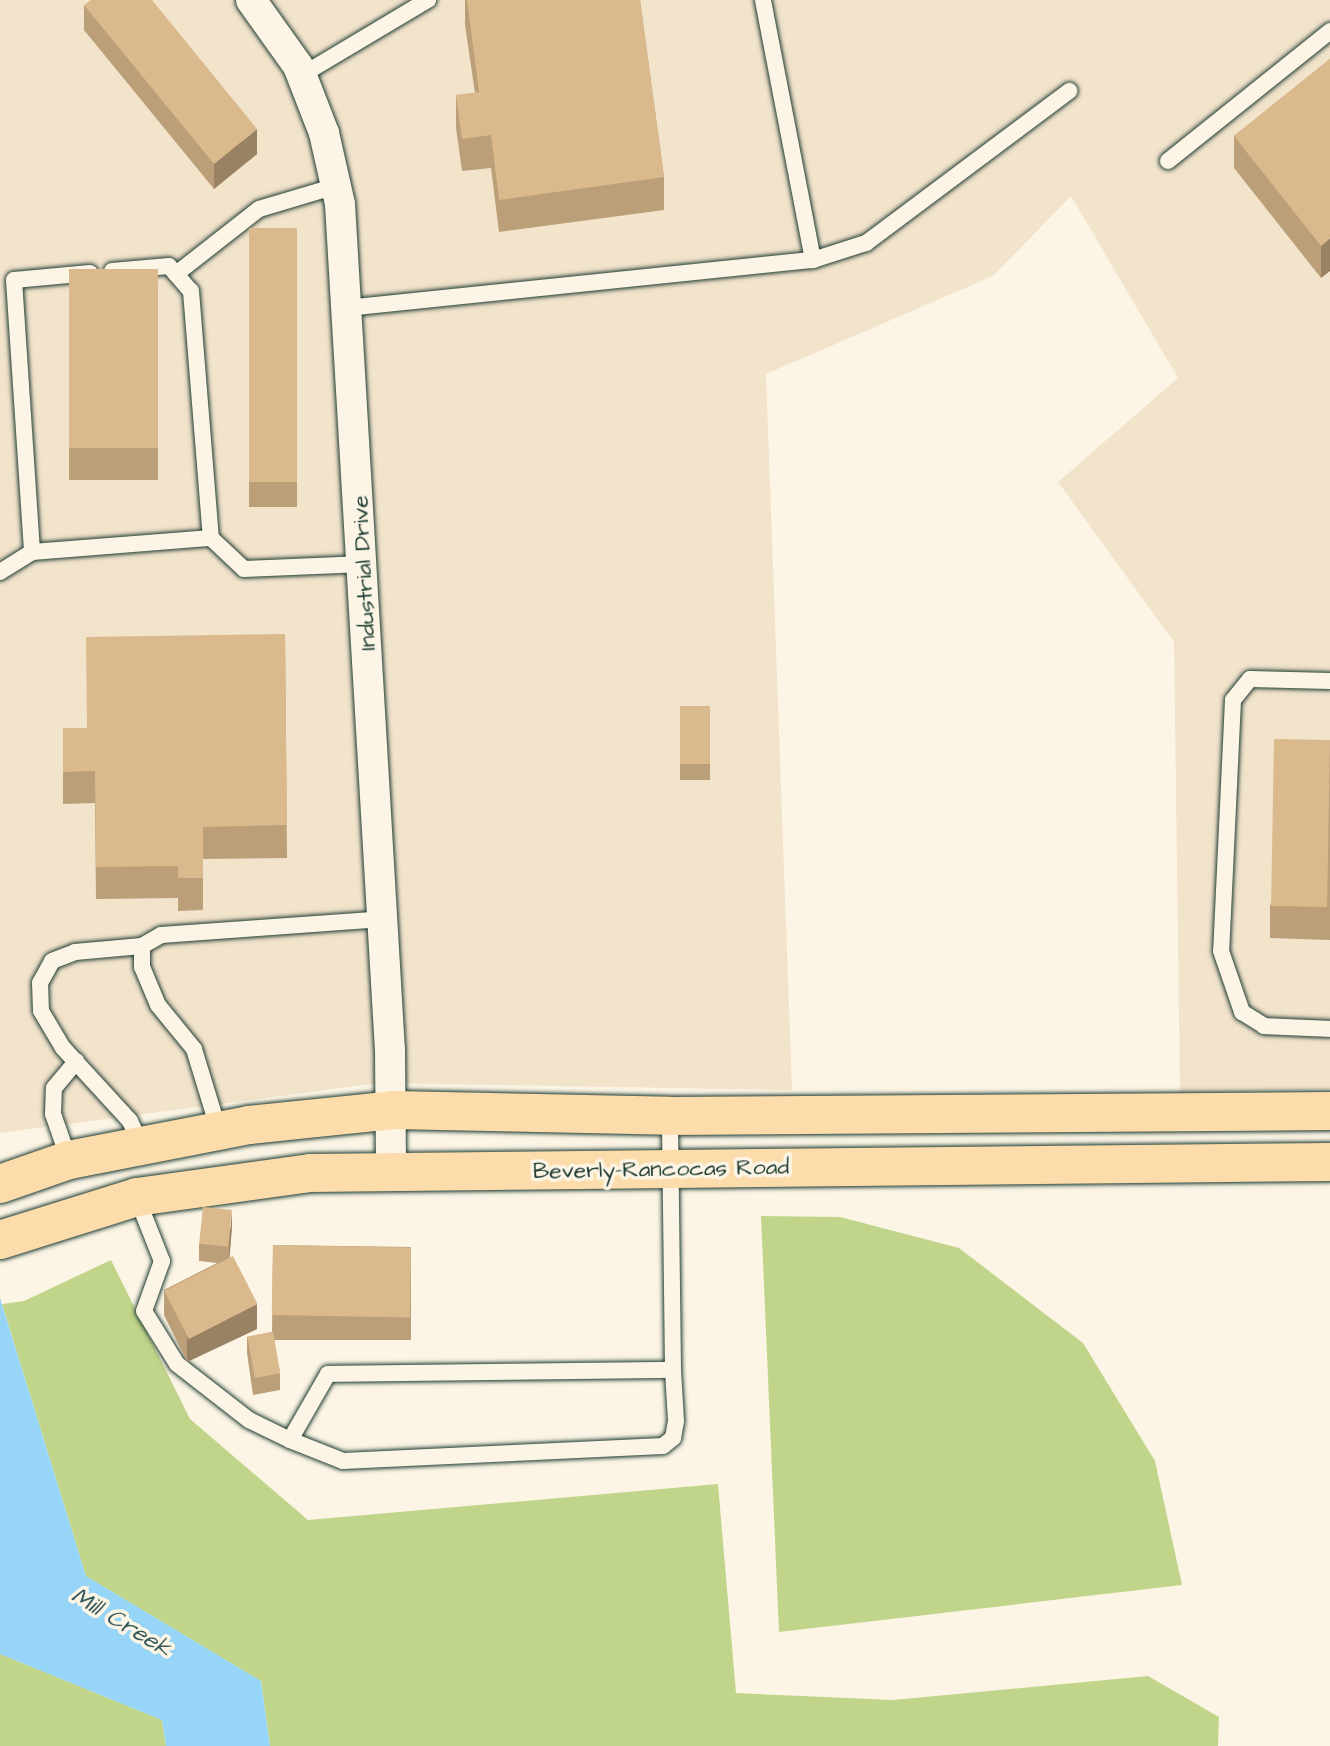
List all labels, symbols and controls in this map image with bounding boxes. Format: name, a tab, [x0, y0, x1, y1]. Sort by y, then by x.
street label: Industrial Drive	[346, 495, 382, 651]
street label: Beverly-Rancocas Road	[533, 1153, 789, 1185]
water label: Mill Creek	[66, 1582, 176, 1664]

